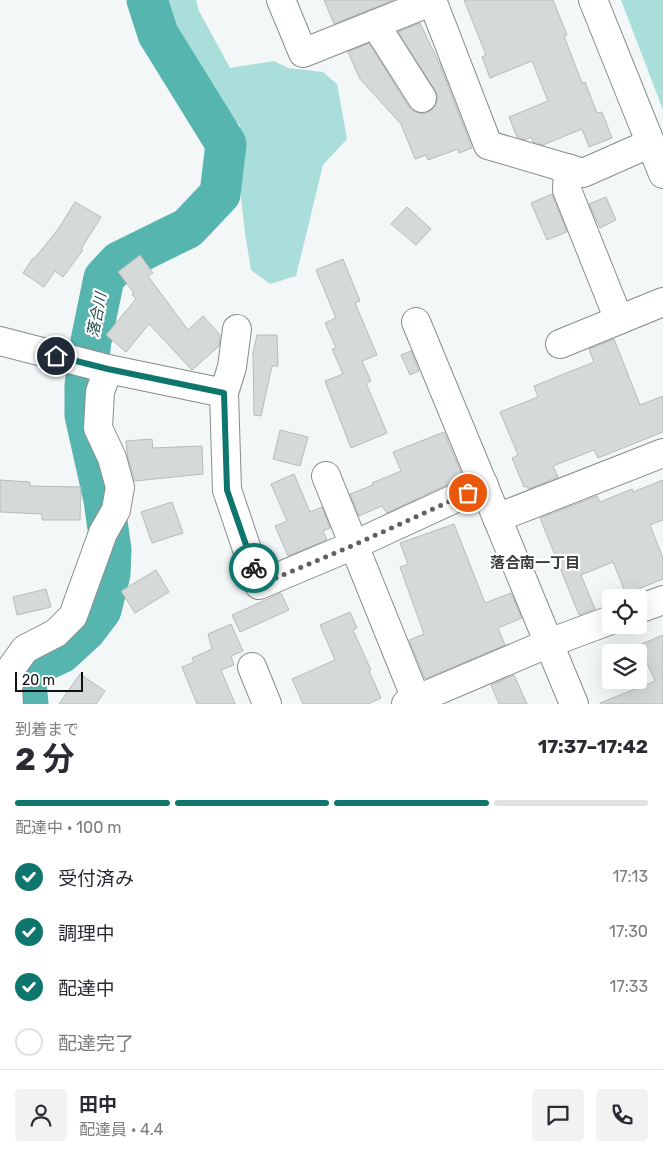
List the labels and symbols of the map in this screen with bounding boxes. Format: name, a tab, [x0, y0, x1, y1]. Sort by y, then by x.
water label: 落合川	[84, 289, 111, 339]
pin	[35, 335, 77, 377]
pin	[447, 472, 489, 514]
courier	[229, 543, 279, 593]
district label: 落合南一丁目	[490, 554, 580, 572]
scale bar	[15, 669, 82, 692]

